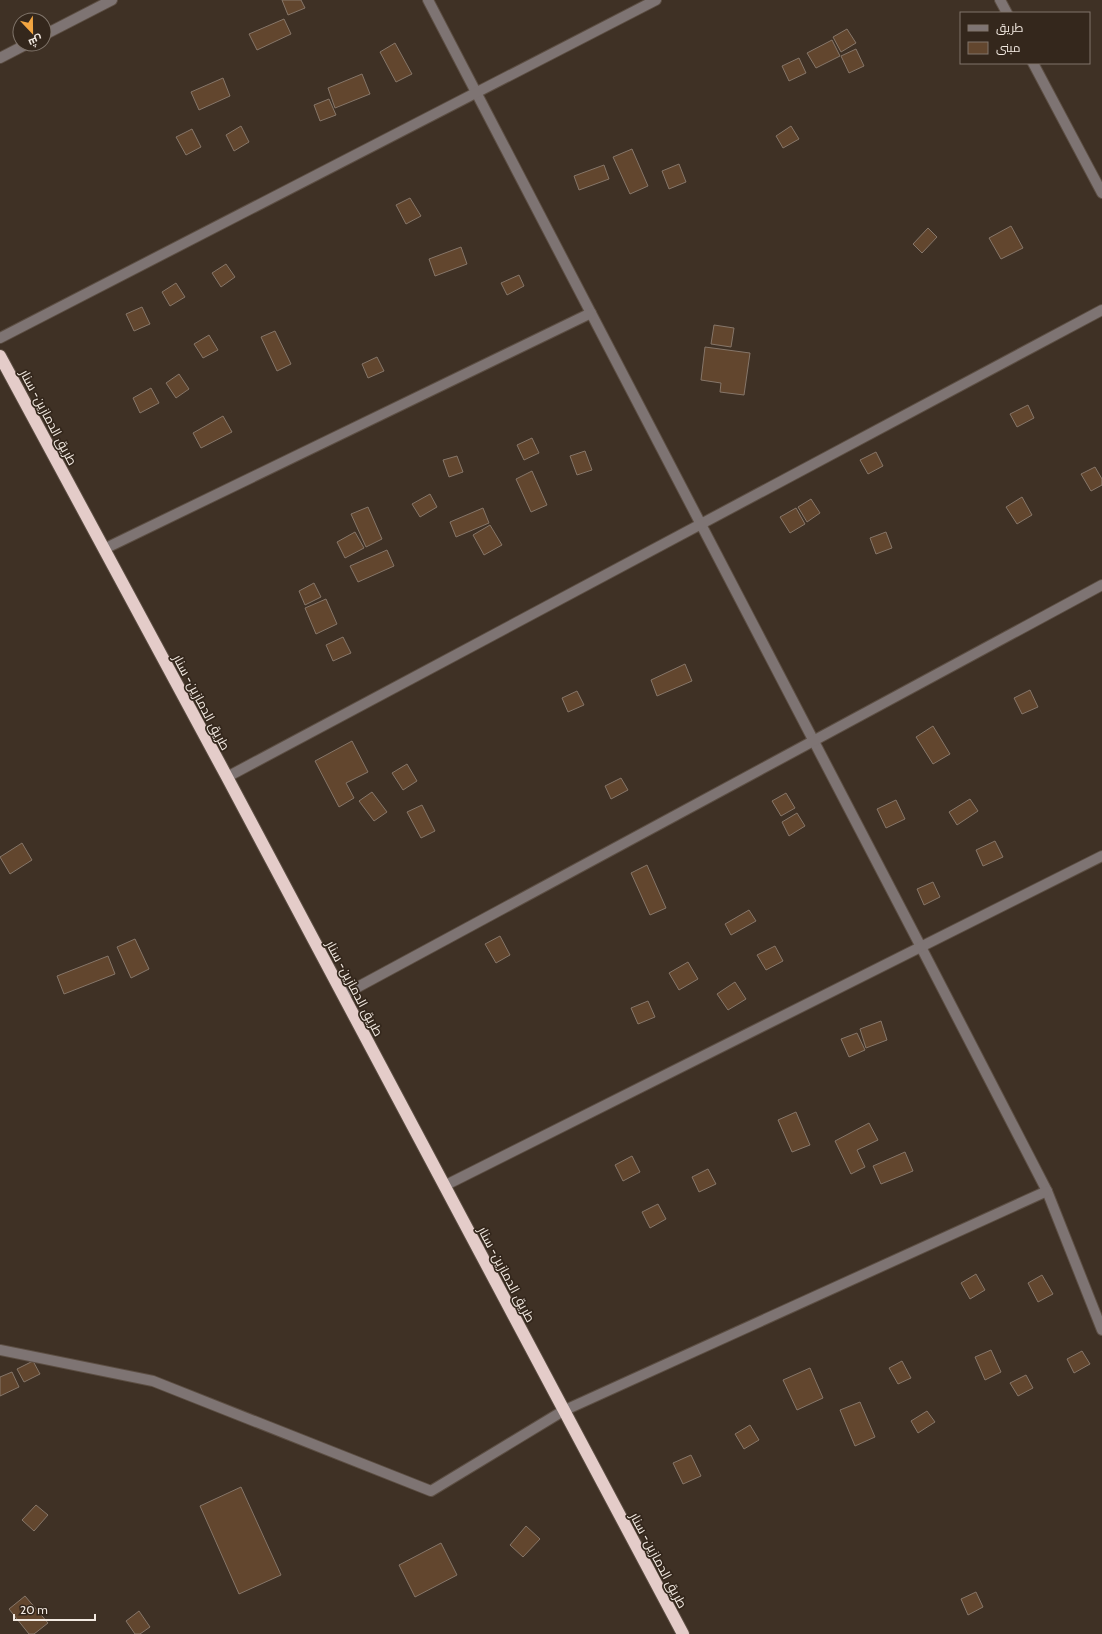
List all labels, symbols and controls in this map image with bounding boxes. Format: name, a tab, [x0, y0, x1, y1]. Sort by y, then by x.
north arrow	[12, 12, 52, 52]
legend	[960, 12, 1090, 64]
text: طريق	[996, 20, 1024, 35]
text: ش	[27, 32, 45, 50]
text: مبنى	[996, 40, 1021, 55]
street label: طريق الدمازين- سنار	[17, 366, 81, 468]
street label: طريق الدمازين- سنار	[170, 651, 234, 753]
street label: طريق الدمازين- سنار	[323, 937, 387, 1039]
street label: طريق الدمازين- سنار	[475, 1223, 539, 1325]
street label: طريق الدمازين- سنار	[627, 1509, 691, 1611]
scale bar	[14, 1596, 95, 1622]
text: 20 m	[20, 1602, 48, 1617]

